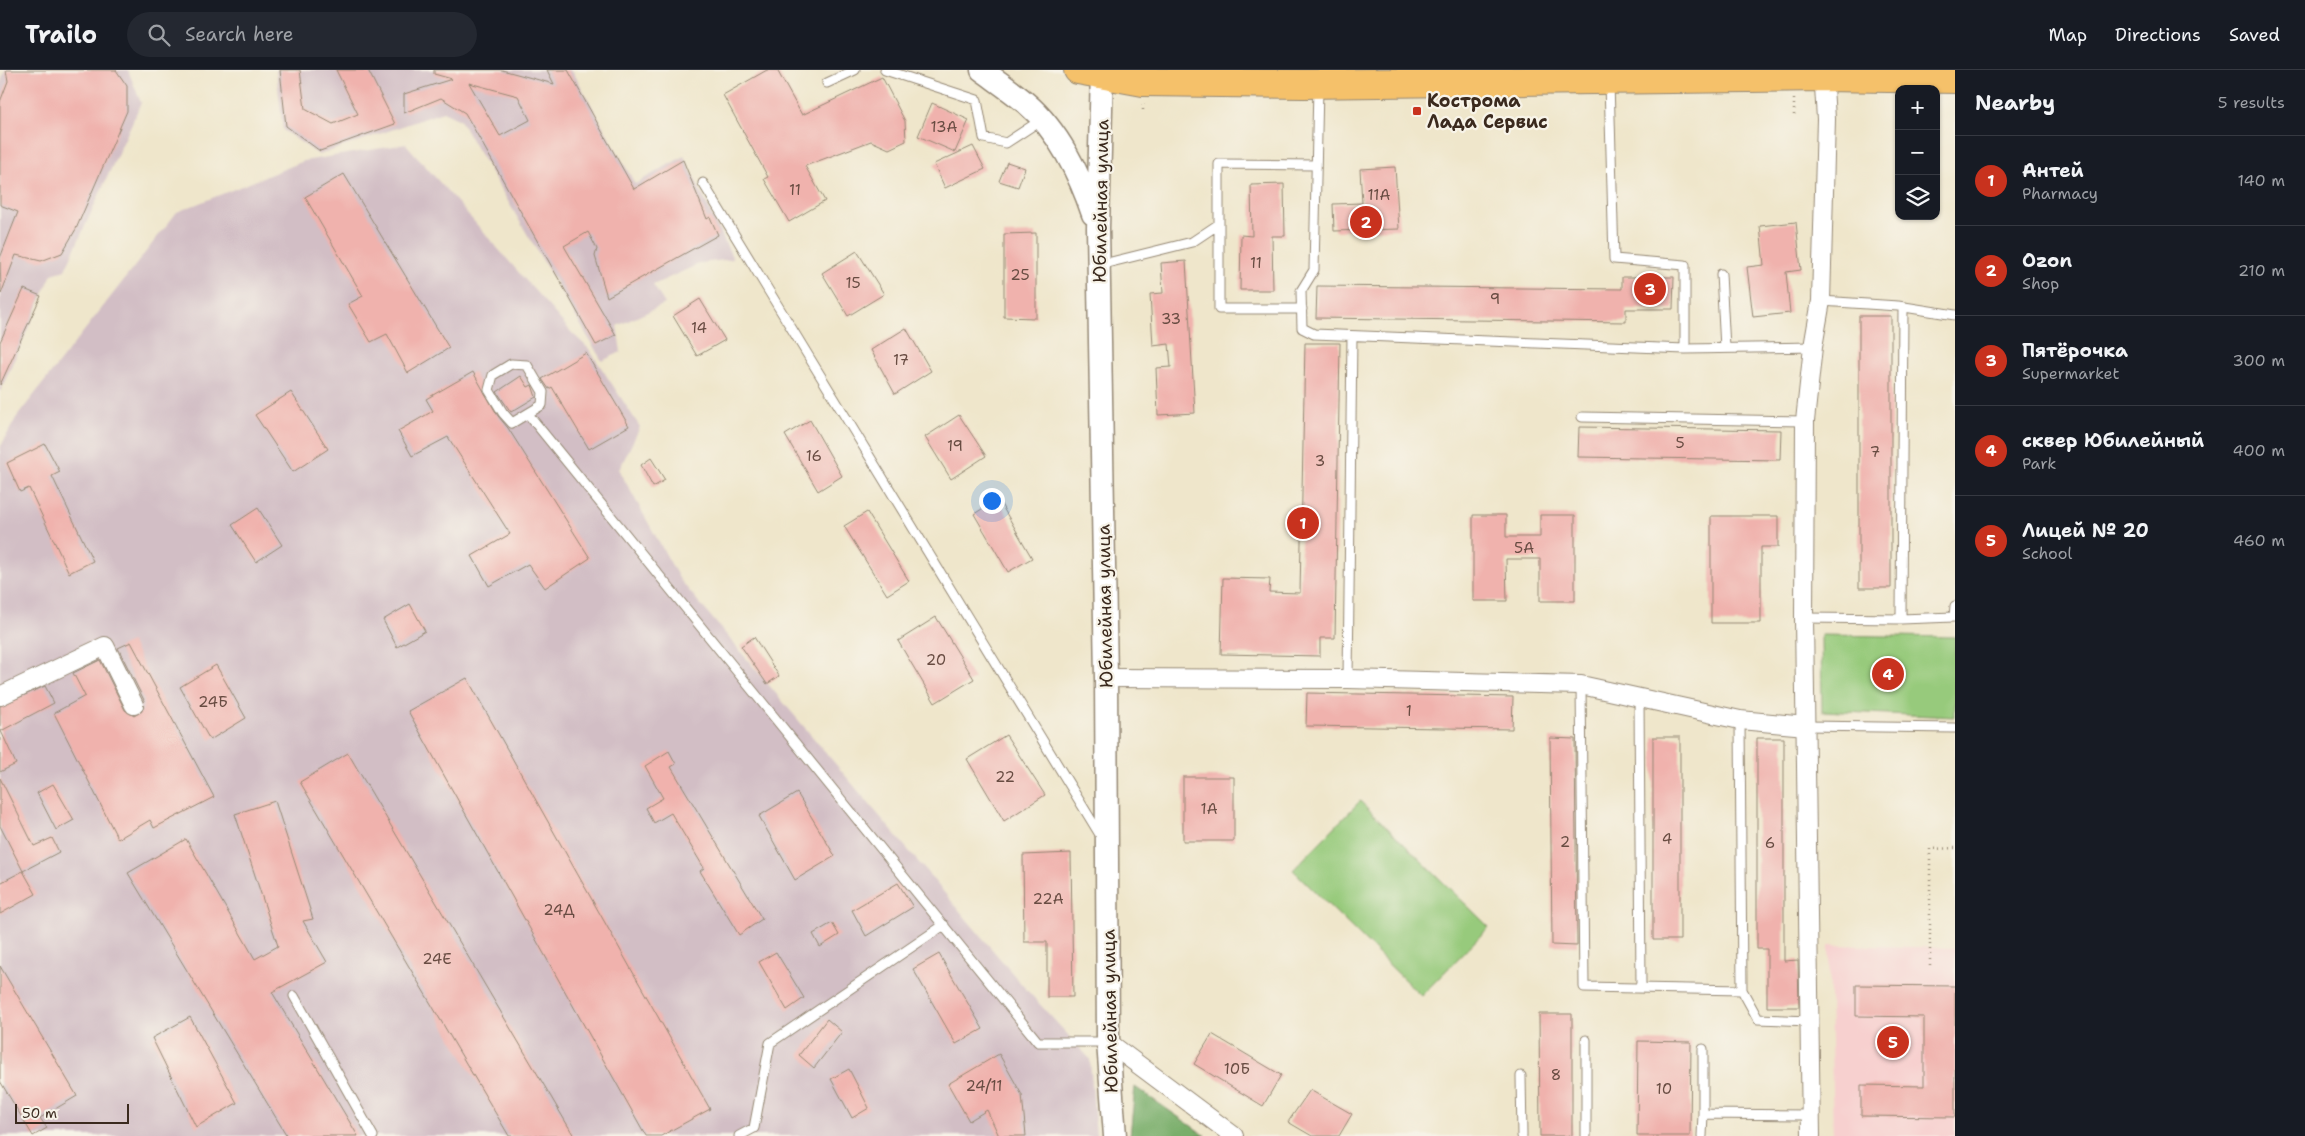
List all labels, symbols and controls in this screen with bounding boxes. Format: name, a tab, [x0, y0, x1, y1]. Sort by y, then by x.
search box	[127, 12, 477, 57]
text: Trailo	[25, 19, 97, 51]
icon: search	[145, 21, 173, 49]
text: Search here	[185, 22, 294, 47]
text: Map	[2049, 23, 2087, 47]
text: Directions	[2115, 23, 2201, 47]
text: Saved	[2229, 23, 2280, 47]
map controls	[1895, 85, 1940, 220]
button: +	[1895, 85, 1940, 130]
place label: Кострома Лада Сервис	[1427, 89, 1548, 134]
text: Nearby	[1975, 89, 2055, 117]
text: 5 results	[2218, 92, 2285, 113]
marker: Кострома Лада Сервис	[1411, 105, 1423, 117]
house number: 13А	[931, 117, 958, 137]
street label: Юбилейная улица	[1088, 119, 1114, 283]
button: −	[1895, 130, 1940, 175]
text: Антей	[2022, 158, 2084, 183]
text: 1	[1987, 170, 1995, 191]
text: 140 m	[2238, 170, 2285, 191]
button: layers	[1895, 175, 1940, 220]
house number: 11	[789, 180, 801, 200]
text: Pharmacy	[2022, 183, 2098, 204]
house number: 11А	[1368, 185, 1391, 205]
pin: 2	[1350, 203, 1382, 241]
text: Ozon	[2022, 248, 2072, 273]
house number: 11	[1250, 253, 1262, 273]
text: 2	[1985, 260, 1997, 281]
text: 210 m	[2238, 260, 2285, 281]
house number: 25	[1010, 265, 1030, 285]
pin: 3	[1634, 270, 1666, 308]
house number: 15	[845, 273, 861, 293]
text: Shop	[2022, 273, 2059, 294]
house number: 9	[1490, 289, 1500, 309]
house number: 33	[1161, 309, 1181, 329]
house number: 14	[691, 318, 707, 338]
text: Пятёрочка	[2022, 338, 2128, 363]
house number: 17	[893, 350, 909, 370]
text: 3	[1985, 350, 1997, 371]
text: 300 m	[2233, 350, 2285, 371]
text: Supermarket	[2022, 363, 2119, 384]
text: сквер Юбилейный	[2022, 428, 2204, 453]
house number: 5	[1675, 433, 1685, 453]
house number: 19	[947, 436, 963, 456]
text: 4	[1985, 440, 1997, 461]
text: 400 m	[2232, 440, 2285, 461]
house number: 7	[1870, 442, 1880, 462]
house number: 16	[806, 446, 822, 466]
house number: 3	[1315, 451, 1325, 471]
text: Park	[2022, 453, 2056, 474]
your location	[979, 488, 1005, 514]
pin: 1	[1287, 504, 1319, 542]
text: Лицей № 20	[2022, 518, 2149, 543]
street label: Юбилейная улица	[1092, 524, 1118, 688]
text: 5	[1986, 530, 1996, 551]
text: 460 m	[2233, 530, 2285, 551]
house number: 5А	[1514, 538, 1534, 558]
text: School	[2022, 543, 2072, 564]
house number: 20	[926, 650, 946, 670]
pin: 4	[1872, 655, 1904, 693]
house number: 24Б	[198, 692, 228, 712]
house number: 1	[1406, 701, 1412, 721]
house number: 22	[995, 767, 1015, 787]
house number: 1А	[1200, 799, 1218, 819]
house number: 4	[1662, 829, 1672, 849]
house number: 2	[1560, 832, 1570, 852]
house number: 6	[1765, 833, 1775, 853]
house number: 22А	[1032, 889, 1064, 909]
house number: 24Д	[543, 900, 575, 920]
street label: Юбилейная улица	[1097, 929, 1123, 1093]
house number: 24Е	[422, 949, 452, 969]
pin: 5	[1877, 1023, 1909, 1061]
house number: 10Б	[1224, 1059, 1250, 1079]
house number: 8	[1551, 1065, 1561, 1085]
house number: 24/11	[965, 1076, 1003, 1096]
house number: 10	[1656, 1079, 1672, 1099]
scale bar	[15, 1101, 129, 1124]
text: 50 m	[22, 1104, 57, 1122]

